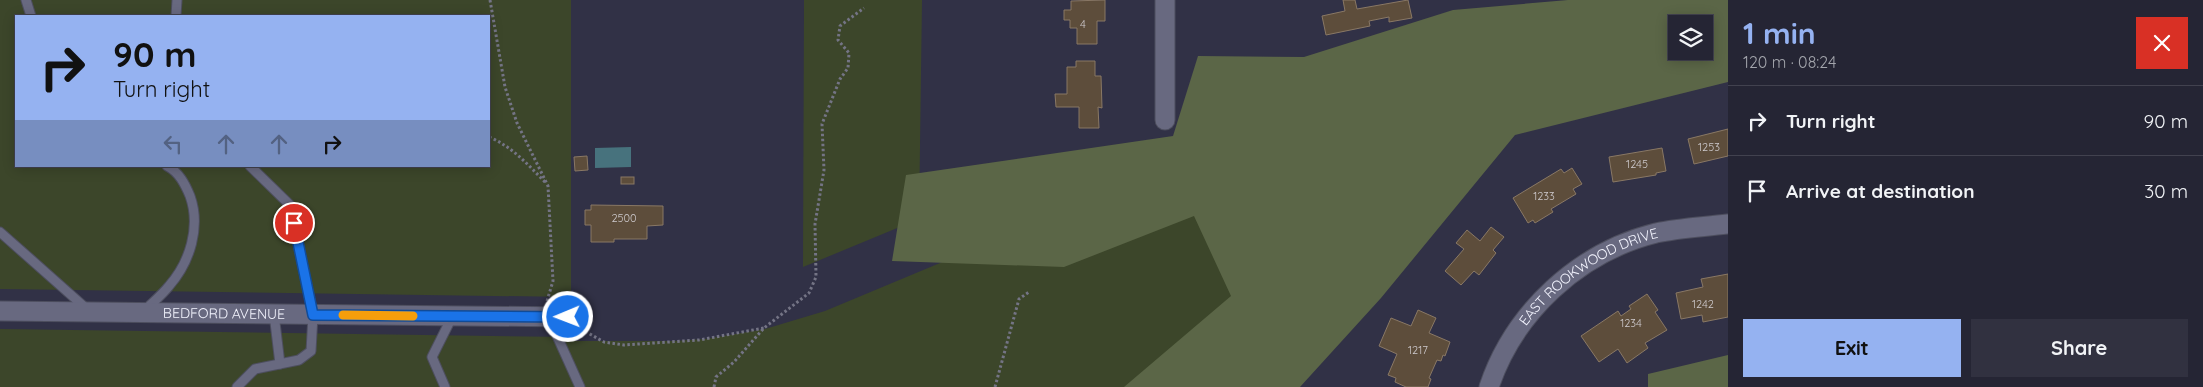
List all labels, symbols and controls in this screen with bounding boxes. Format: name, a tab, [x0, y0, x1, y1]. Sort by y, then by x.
text: 1 min	[1743, 14, 1816, 52]
map controls	[1668, 15, 1713, 60]
button: layers	[1668, 15, 1713, 60]
house number: 4	[1080, 17, 1086, 31]
button: close	[2136, 17, 2188, 69]
text: 90 m	[113, 32, 196, 76]
icon: right	[30, 35, 95, 100]
text: 120 m · 08:24	[1743, 52, 1836, 72]
text: Turn right	[113, 75, 210, 103]
icon: right	[1743, 107, 1771, 135]
text: Turn right	[1786, 109, 1875, 133]
text: 90 m	[2144, 109, 2188, 133]
icon: left	[159, 130, 187, 158]
icon: ahead	[212, 130, 240, 158]
icon: ahead	[265, 130, 293, 158]
icon: right	[318, 130, 346, 158]
house number: 1253	[1698, 140, 1720, 154]
house number: 1245	[1626, 157, 1648, 171]
icon: arrive	[1743, 177, 1771, 205]
text: Arrive at destination	[1786, 179, 1975, 203]
text: 30 m	[2144, 179, 2188, 203]
house number: 1233	[1533, 189, 1555, 203]
pin	[273, 202, 315, 244]
icon: arrive	[280, 209, 308, 237]
house number: 2500	[611, 211, 637, 225]
street label: EAST ROOKWOOD DRIVE	[1515, 224, 1660, 329]
position arrow	[541, 290, 593, 342]
house number: 1242	[1692, 297, 1714, 311]
street label: BEDFORD AVENUE	[163, 304, 285, 323]
house number: 1234	[1620, 316, 1642, 330]
button: Exit	[1743, 319, 1961, 377]
button: Share	[1971, 319, 2188, 377]
house number: 1217	[1408, 343, 1428, 357]

